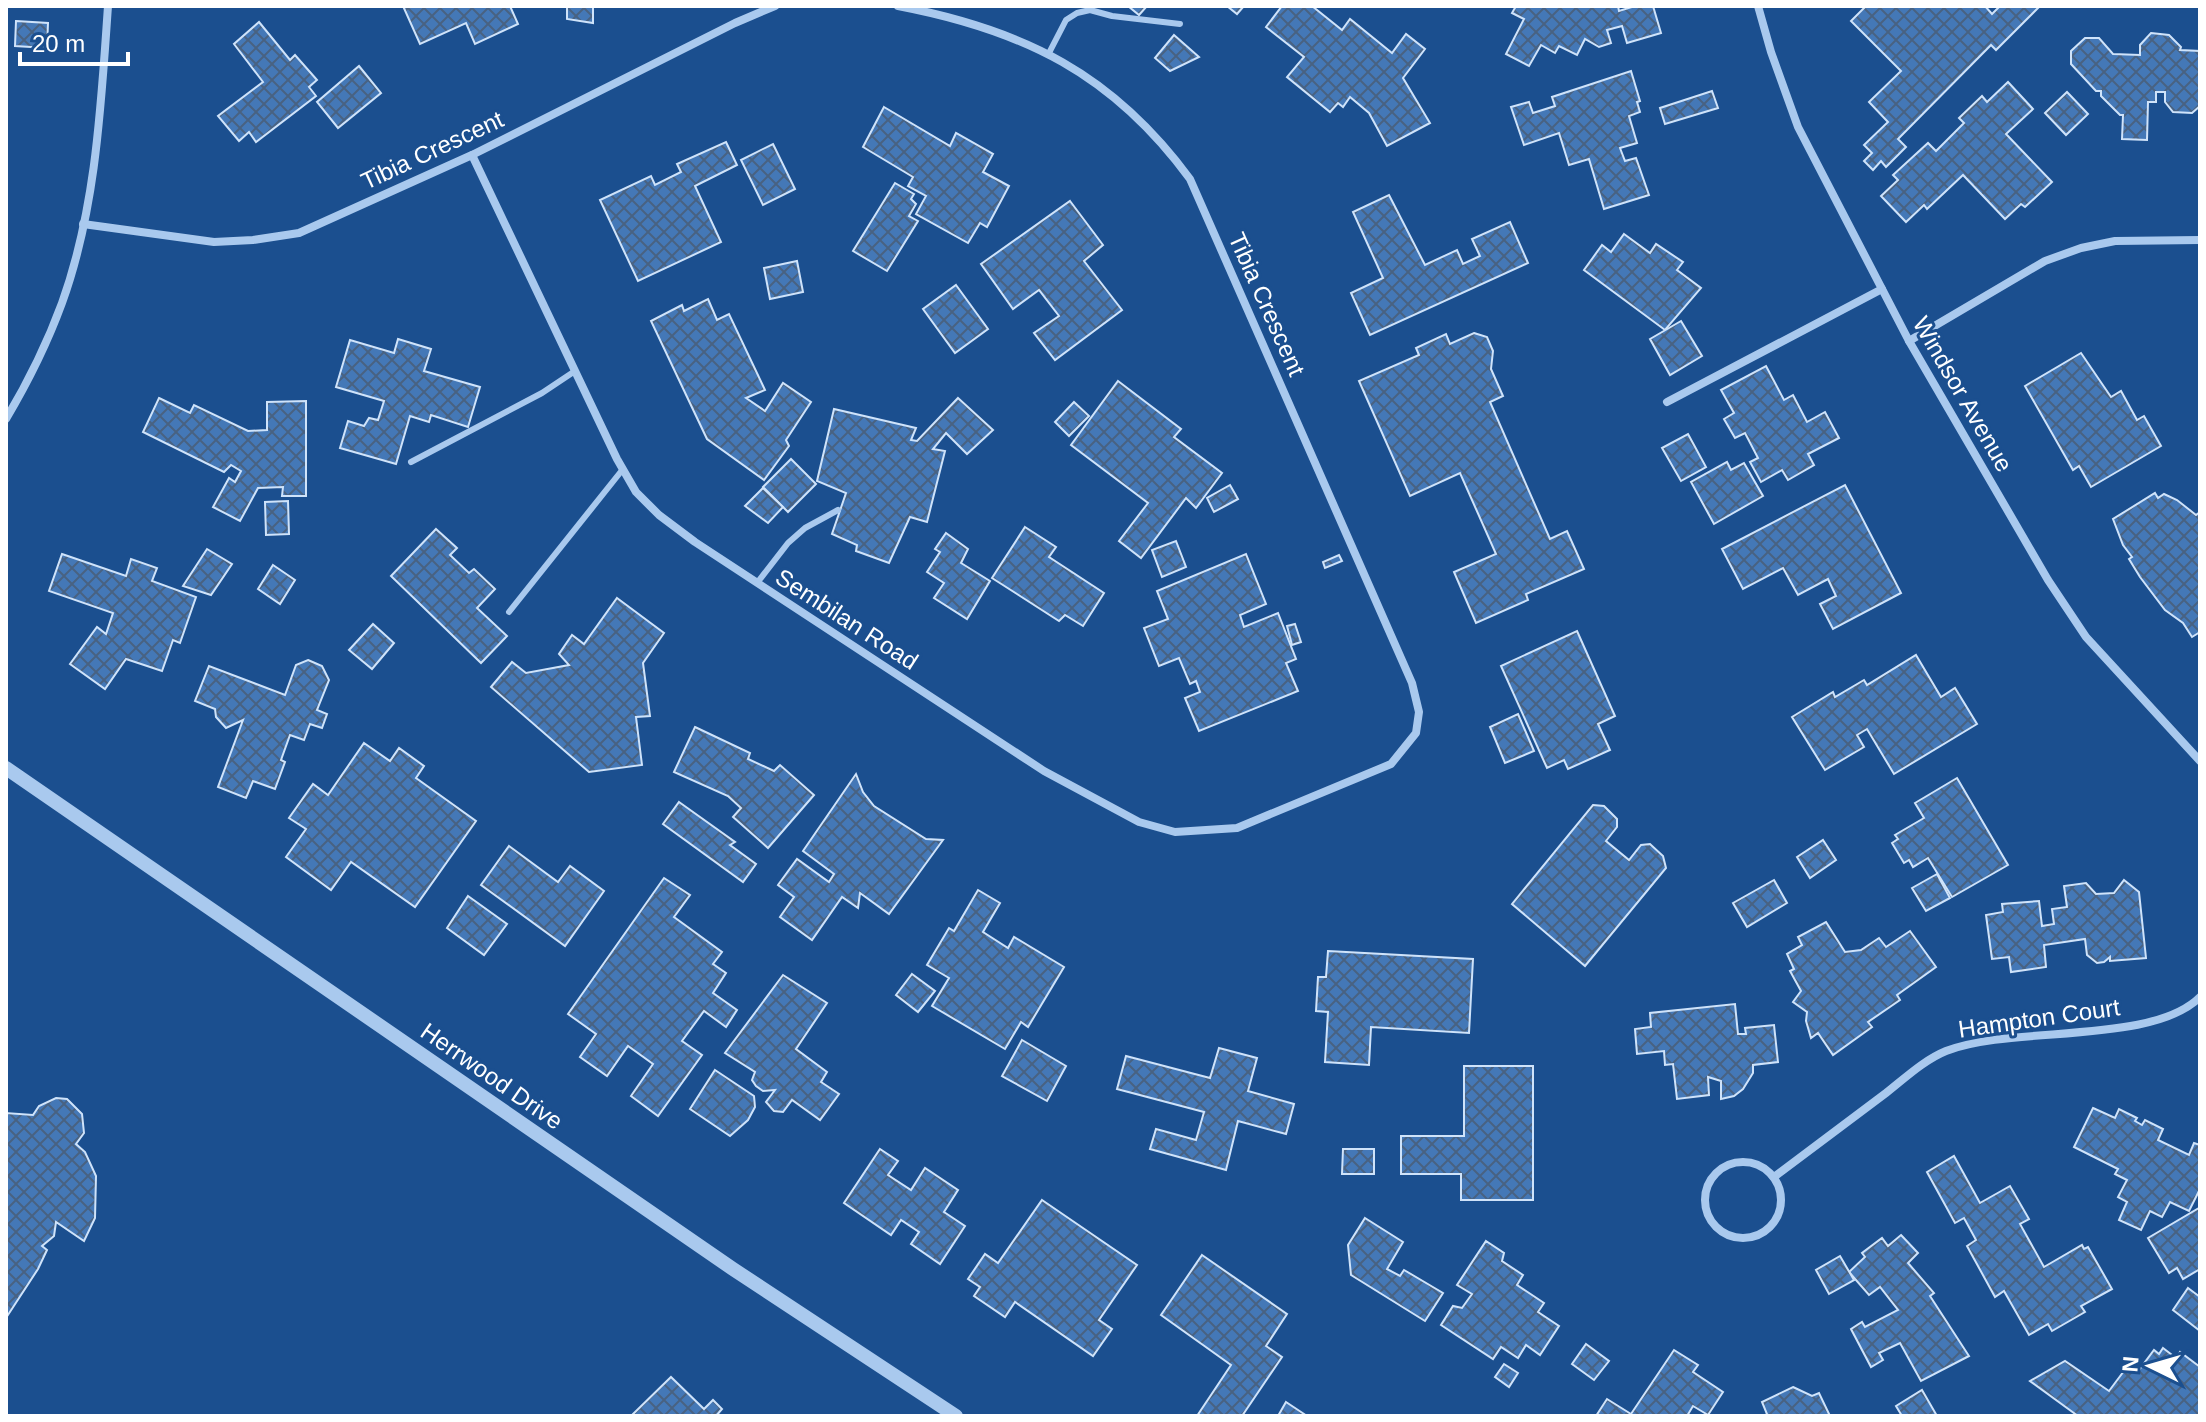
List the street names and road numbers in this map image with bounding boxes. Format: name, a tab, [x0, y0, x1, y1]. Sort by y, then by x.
street label: Tibia Crescent	[357, 105, 508, 195]
street label: Tibia Crescent	[1223, 228, 1311, 380]
street label: Windsor Avenue	[1908, 312, 2018, 476]
street label: Sembilan Road	[771, 563, 923, 675]
street label: Hampton Court	[1957, 993, 2122, 1043]
street label: Herrwood Drive	[416, 1017, 568, 1135]

